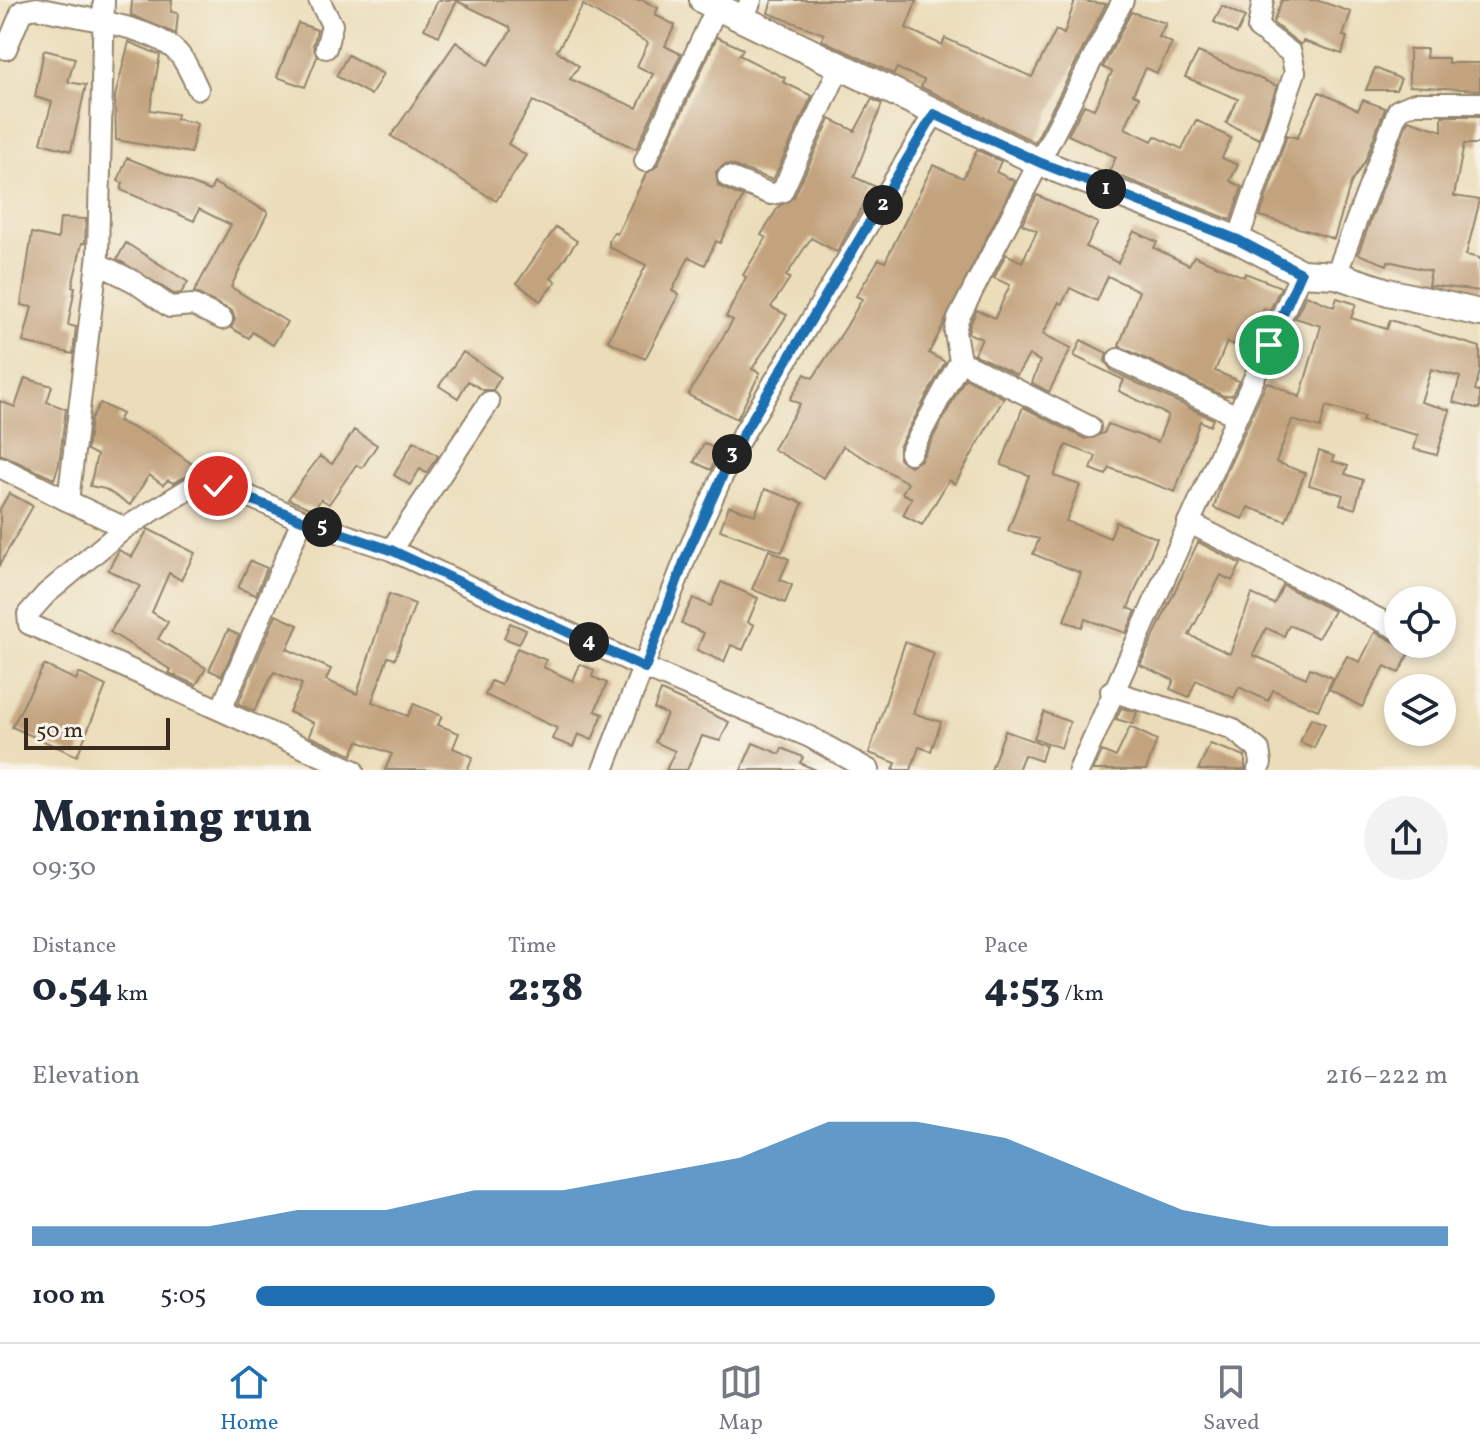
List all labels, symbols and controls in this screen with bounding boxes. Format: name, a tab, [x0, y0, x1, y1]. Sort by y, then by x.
pin: 1	[1086, 169, 1126, 209]
text: 1	[1102, 173, 1110, 204]
pin: 2	[863, 185, 903, 225]
text: 2	[877, 189, 889, 220]
pin	[1235, 311, 1303, 379]
icon: arrive	[1247, 323, 1291, 367]
pin: 3	[712, 434, 752, 474]
text: 3	[726, 438, 738, 469]
pin	[184, 452, 252, 520]
icon: check	[196, 464, 240, 508]
pin: 5	[302, 507, 342, 547]
text: 5	[317, 511, 327, 542]
map controls	[1384, 586, 1456, 746]
button: locate	[1384, 586, 1456, 658]
pin: 4	[569, 622, 609, 662]
text: 4	[582, 626, 596, 657]
button: layers	[1384, 674, 1456, 746]
scale bar	[24, 714, 170, 750]
text: 50 m	[36, 716, 83, 747]
text: Morning run	[32, 789, 312, 850]
button: share	[1364, 796, 1448, 880]
text: 09:30	[32, 850, 96, 886]
text: Distance	[32, 931, 116, 962]
text: Time	[508, 931, 556, 962]
text: Pace	[984, 931, 1028, 962]
text: 0.54	[32, 962, 112, 1018]
text: 2:38	[508, 962, 583, 1018]
text: 4:53	[984, 962, 1060, 1018]
text: km	[112, 979, 148, 1010]
text: /km	[1060, 979, 1104, 1010]
text: Elevation	[32, 1058, 140, 1094]
text: 216–222 m	[1325, 1058, 1448, 1094]
text: 100 m	[32, 1278, 105, 1314]
text: 5:05	[160, 1278, 207, 1314]
tab: Home	[220, 1360, 278, 1439]
tab: Map	[719, 1360, 763, 1439]
tab: Saved	[1203, 1360, 1260, 1439]

